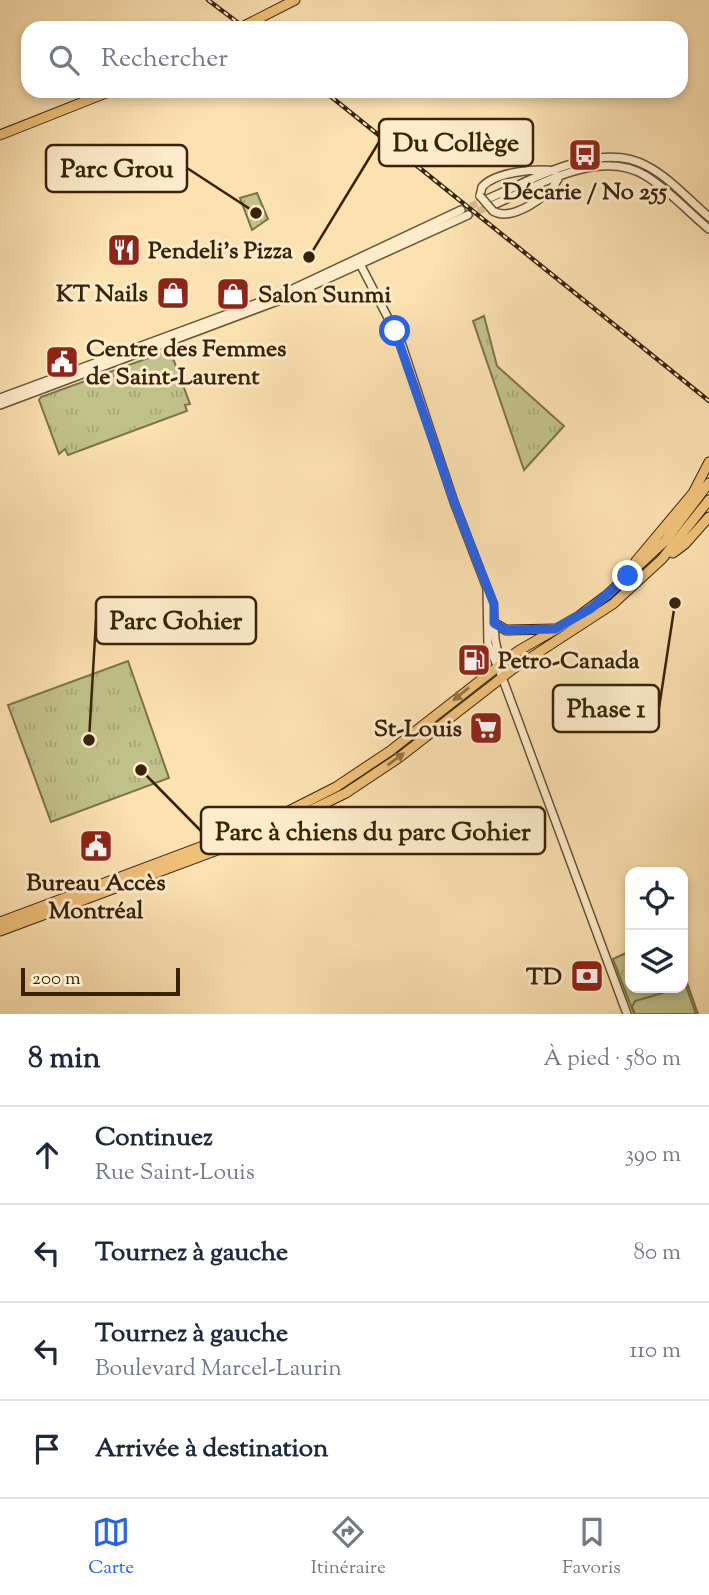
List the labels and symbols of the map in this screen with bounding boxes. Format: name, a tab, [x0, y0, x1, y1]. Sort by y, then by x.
callout: Du Collège	[379, 119, 533, 166]
text: Du Collège	[393, 126, 519, 163]
bus stop icon: Décarie / No 255	[566, 136, 604, 174]
callout: Parc Grou	[46, 145, 187, 192]
text: Parc Grou	[60, 152, 174, 189]
place label: Décarie / No 255	[503, 176, 668, 210]
restaurant icon: Pendeli's Pizza	[105, 231, 143, 269]
place label: Pendeli's Pizza	[148, 235, 294, 269]
shop icon: KT Nails	[154, 274, 192, 312]
shop icon: Salon Sunmi	[214, 275, 252, 313]
place label: KT Nails	[56, 278, 148, 312]
place label: Salon Sunmi	[258, 279, 391, 313]
route start	[379, 315, 410, 346]
place label: Centre des Femmes de Saint-Laurent	[86, 333, 287, 395]
public building icon: Centre des Femmes de Saint-Laurent	[43, 343, 81, 381]
route end	[612, 560, 643, 591]
callout: Parc Gohier	[96, 597, 256, 644]
text: Parc Gohier	[110, 604, 243, 641]
fuel station icon: Petro-Canada	[455, 641, 493, 679]
place label: Petro-Canada	[498, 645, 641, 679]
callout: Phase 1	[553, 685, 659, 732]
one-way arrow	[453, 686, 471, 701]
text: Phase 1	[567, 692, 645, 729]
supermarket icon: St-Louis	[467, 709, 505, 747]
place label: St-Louis	[374, 713, 462, 747]
one-way arrow	[387, 751, 405, 766]
callout: Parc à chiens du parc Gohier	[201, 807, 545, 854]
text: Parc à chiens du parc Gohier	[215, 815, 531, 852]
public building icon: Bureau Accès Montréal	[77, 827, 115, 865]
place label: Bureau Accès Montréal	[26, 867, 166, 929]
bank icon: TD	[568, 957, 606, 995]
place label: TD	[526, 961, 562, 995]
scale bar	[21, 965, 180, 997]

